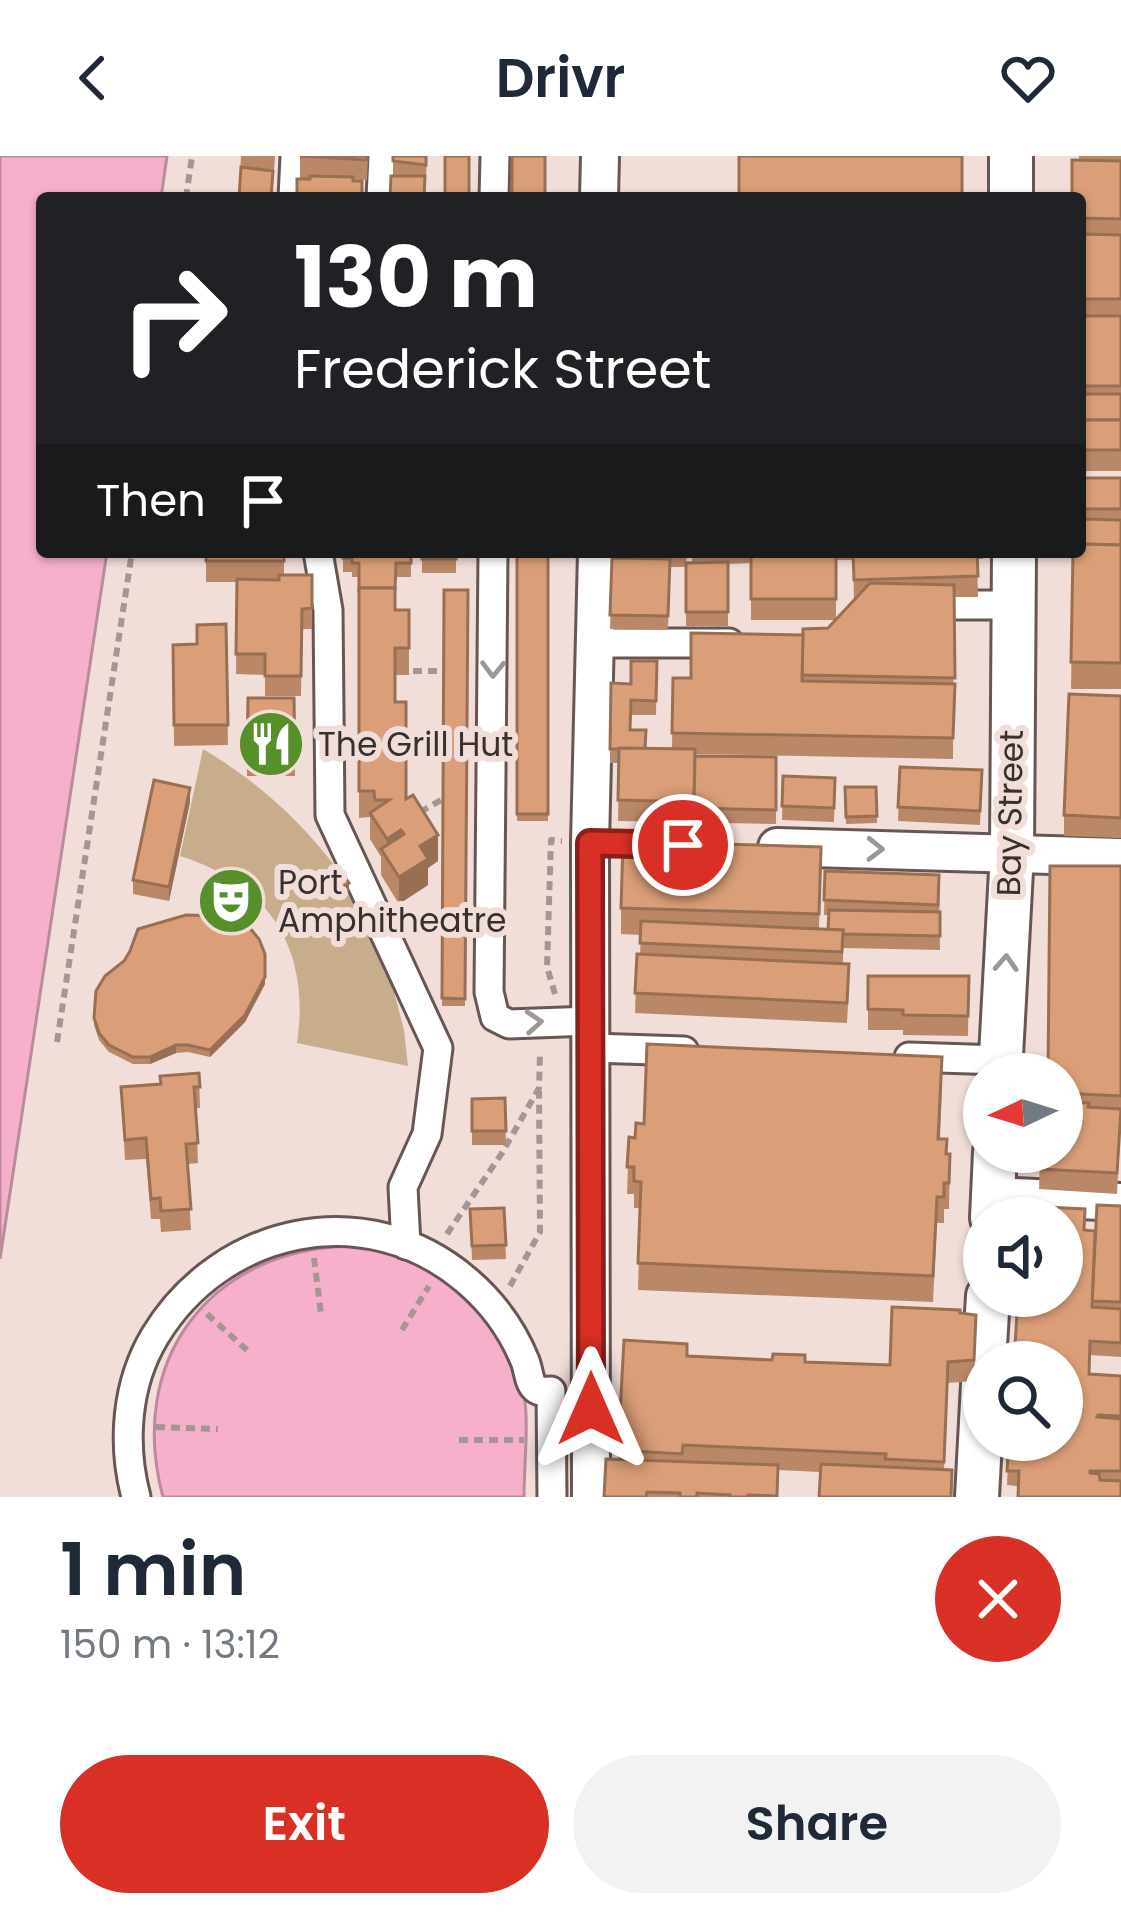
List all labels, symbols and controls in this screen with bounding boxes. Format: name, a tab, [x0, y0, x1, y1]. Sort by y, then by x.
text: Drivr	[496, 40, 625, 116]
icon: back	[60, 45, 126, 111]
icon: heart	[995, 45, 1061, 111]
text: 130 m	[294, 219, 538, 336]
icon: right	[96, 240, 252, 396]
text: Frederick Street	[294, 331, 711, 407]
icon: arrive	[230, 468, 296, 534]
text: Then	[96, 469, 206, 532]
one-way arrow	[480, 660, 506, 679]
restaurant icon: The Grill Hut	[236, 709, 306, 779]
place label: The Grill Hut	[318, 721, 513, 768]
street label: Bay Street	[985, 729, 1035, 897]
pin	[632, 794, 734, 896]
icon: arrive	[650, 812, 716, 878]
one-way arrow	[866, 836, 884, 862]
place label: Port Amphitheatre	[278, 859, 506, 944]
theatre icon: Port Amphitheatre	[196, 866, 266, 936]
one-way arrow	[992, 953, 1018, 972]
one-way arrow	[525, 1010, 544, 1036]
north arrow	[963, 1053, 1083, 1173]
map controls	[963, 1053, 1083, 1461]
button: sound	[963, 1197, 1083, 1317]
button: search	[963, 1341, 1083, 1461]
position arrow	[528, 1346, 654, 1472]
text: 1 min	[60, 1519, 246, 1620]
button: close	[935, 1536, 1061, 1662]
text: 150 m · 13:12	[60, 1617, 280, 1672]
button: Exit	[60, 1755, 549, 1893]
button: Share	[573, 1755, 1061, 1893]

